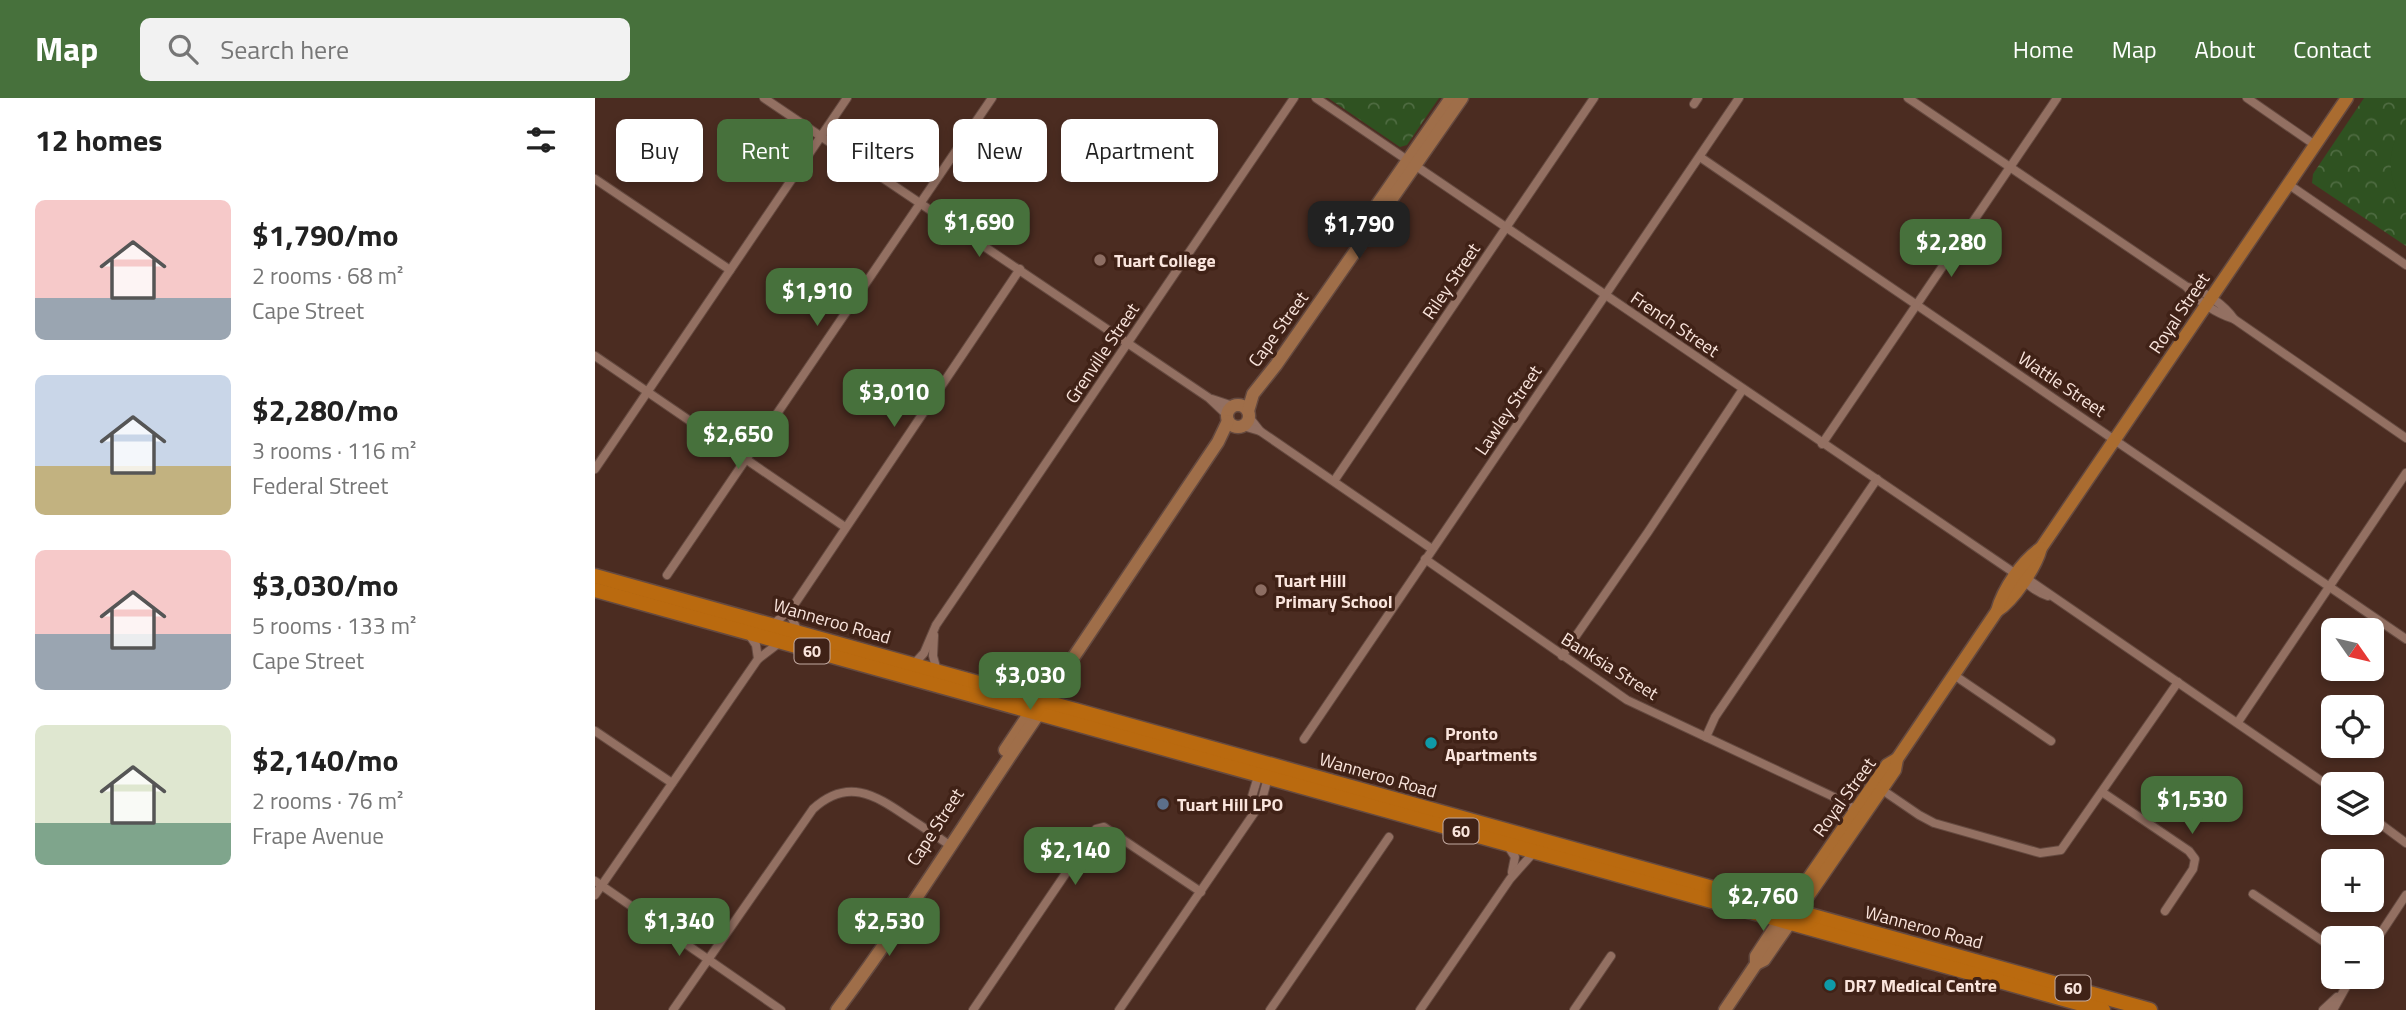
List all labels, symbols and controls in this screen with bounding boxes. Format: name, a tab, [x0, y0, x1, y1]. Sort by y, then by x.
search box	[140, 18, 630, 81]
text: Map	[35, 24, 98, 74]
icon: search	[164, 30, 202, 68]
text: Search here	[220, 30, 349, 69]
text: Home	[2013, 31, 2074, 67]
text: Map	[2112, 31, 2157, 67]
text: About	[2195, 31, 2255, 67]
text: Contact	[2293, 31, 2371, 67]
text: 12 homes	[35, 117, 162, 163]
chip: Buy	[616, 119, 703, 182]
chip: Rent	[717, 119, 813, 182]
chip: Filters	[827, 119, 939, 182]
chip: New	[953, 119, 1047, 182]
chip: Apartment	[1061, 119, 1218, 182]
icon: filters	[522, 121, 560, 159]
pin: $1,690	[922, 200, 1036, 259]
pin: $1,790	[1302, 202, 1416, 261]
text: $1,690	[944, 204, 1014, 239]
text: $1,790	[1324, 206, 1394, 241]
text: $1,790/mo	[252, 212, 398, 258]
pin: $2,280	[1894, 220, 2008, 279]
text: $2,280	[1916, 224, 1986, 259]
icon: home	[91, 228, 175, 312]
street label: Riley Street	[1415, 237, 1487, 325]
place label: Tuart College	[1114, 247, 1216, 274]
marker: Tuart College	[1092, 252, 1108, 268]
text: 2 rooms · 68 m²	[252, 258, 403, 293]
street label: Royal Street	[2142, 267, 2216, 359]
pin: $1,910	[760, 268, 874, 328]
text: $1,910	[782, 273, 852, 308]
street label: French Street	[1625, 284, 1725, 364]
street label: Cape Street	[1241, 285, 1315, 372]
text: Cape Street	[252, 293, 364, 328]
street label: Grenville Street	[1058, 297, 1146, 409]
street label: Wattle Street	[2013, 345, 2112, 424]
street label: Lawley Street	[1468, 359, 1549, 460]
pin: $3,010	[837, 370, 951, 429]
text: $3,010	[859, 374, 929, 409]
text: $2,280/mo	[252, 387, 398, 433]
icon: home	[91, 403, 175, 487]
pin: $2,650	[681, 412, 795, 471]
text: $2,650	[703, 416, 773, 451]
text: 3 rooms · 116 m²	[252, 433, 416, 468]
text: Federal Street	[252, 468, 388, 503]
text: $3,030/mo	[252, 562, 398, 608]
place label: Tuart Hill Primary School	[1275, 567, 1393, 615]
icon: home	[91, 578, 175, 662]
marker: Tuart Hill Primary School	[1253, 582, 1269, 598]
street label: Wanneroo Road	[770, 591, 894, 651]
text: 5 rooms · 133 m²	[252, 608, 416, 643]
north arrow	[2321, 618, 2383, 681]
map controls	[2321, 618, 2384, 989]
street label: Banksia Street	[1556, 625, 1664, 707]
road number: 60	[795, 638, 829, 664]
text: Cape Street	[252, 643, 364, 678]
pin: $3,030	[973, 652, 1087, 712]
text: $3,030	[995, 657, 1065, 692]
button: locate	[2321, 695, 2384, 758]
place label: Pronto Apartments	[1445, 720, 1537, 768]
marker: Pronto Apartments	[1423, 735, 1439, 751]
text: $2,140/mo	[252, 737, 398, 783]
street label: Wanneroo Road	[1316, 745, 1440, 805]
street label: Royal Street	[1806, 751, 1882, 842]
icon: home	[91, 753, 175, 837]
button: layers	[2321, 772, 2384, 835]
pin: $1,530	[2135, 776, 2249, 836]
text: $1,530	[2157, 781, 2227, 816]
street label: Cape Street	[900, 782, 971, 871]
text: 2 rooms · 76 m²	[252, 783, 403, 818]
place label: Tuart Hill LPO	[1177, 791, 1283, 818]
marker: Tuart Hill LPO	[1155, 796, 1171, 812]
text: Frape Avenue	[252, 818, 384, 853]
road number: 60	[1443, 818, 1479, 844]
pin: $2,140	[1018, 828, 1132, 887]
text: $2,140	[1040, 832, 1110, 867]
button: +	[2321, 849, 2384, 912]
pin: $2,760	[1706, 874, 1820, 933]
text: $2,760	[1728, 878, 1798, 913]
pin: $1,340	[622, 898, 736, 958]
pin: $2,530	[832, 898, 946, 958]
street label: Wanneroo Road	[1862, 898, 1986, 956]
text: $1,340	[644, 903, 714, 938]
text: $2,530	[854, 903, 924, 938]
button: −	[2321, 926, 2384, 989]
place label: DR7 Medical Centre	[1844, 972, 1997, 999]
road number: 60	[2055, 975, 2091, 1000]
marker: DR7 Medical Centre	[1822, 977, 1838, 993]

